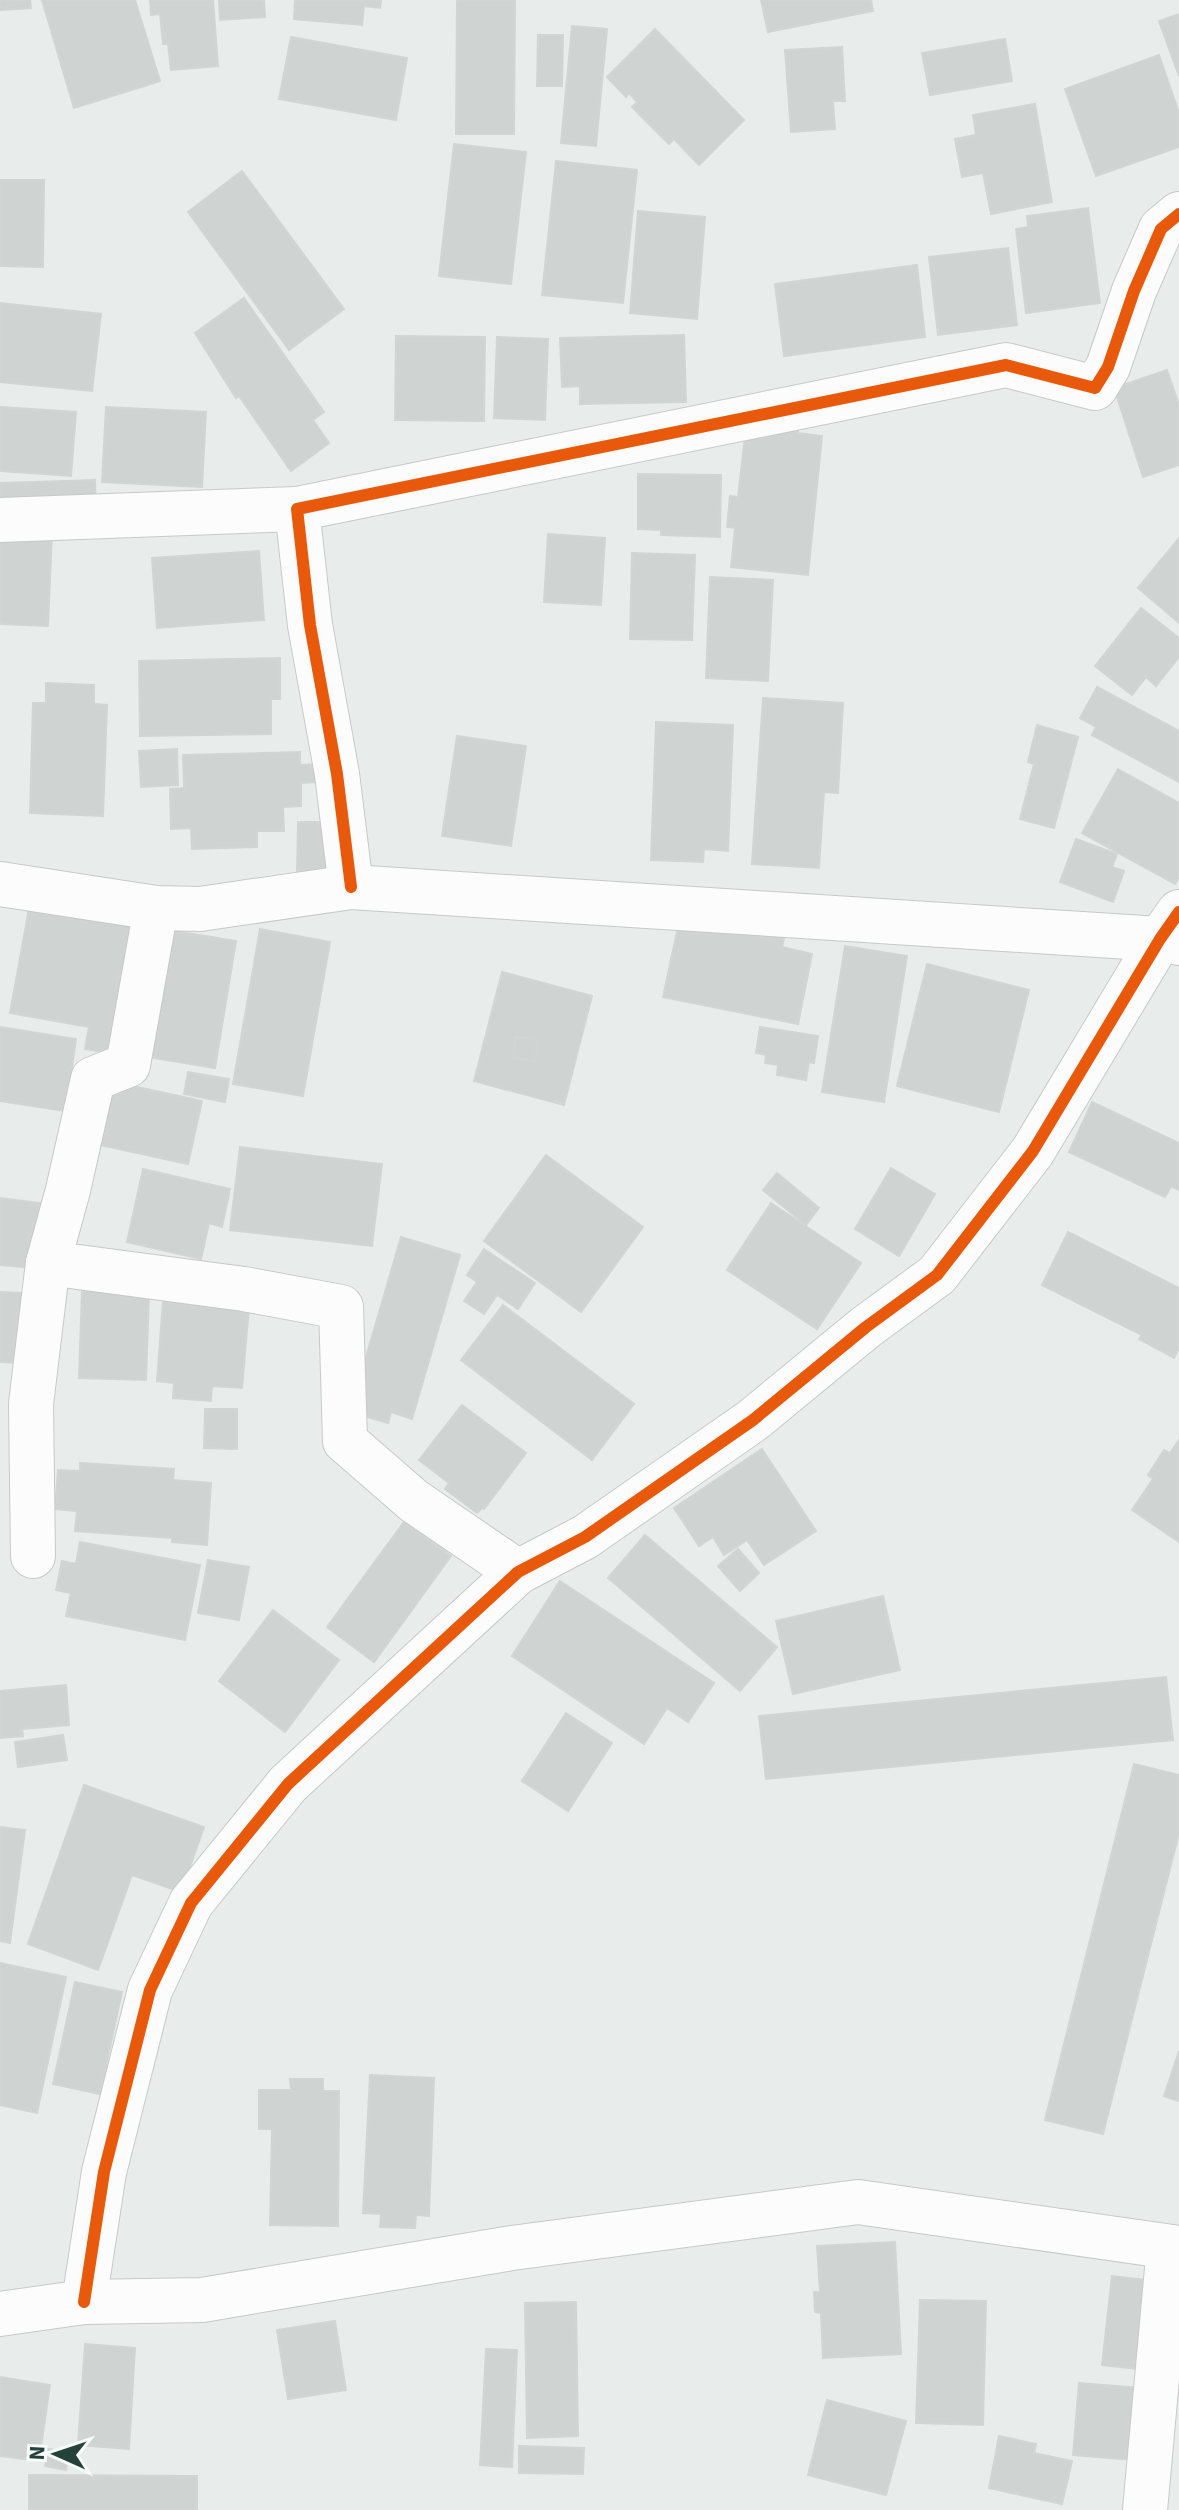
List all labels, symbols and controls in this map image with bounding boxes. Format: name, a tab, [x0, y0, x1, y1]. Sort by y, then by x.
north arrow	[16, 2414, 96, 2494]
text: N	[21, 2445, 53, 2461]

